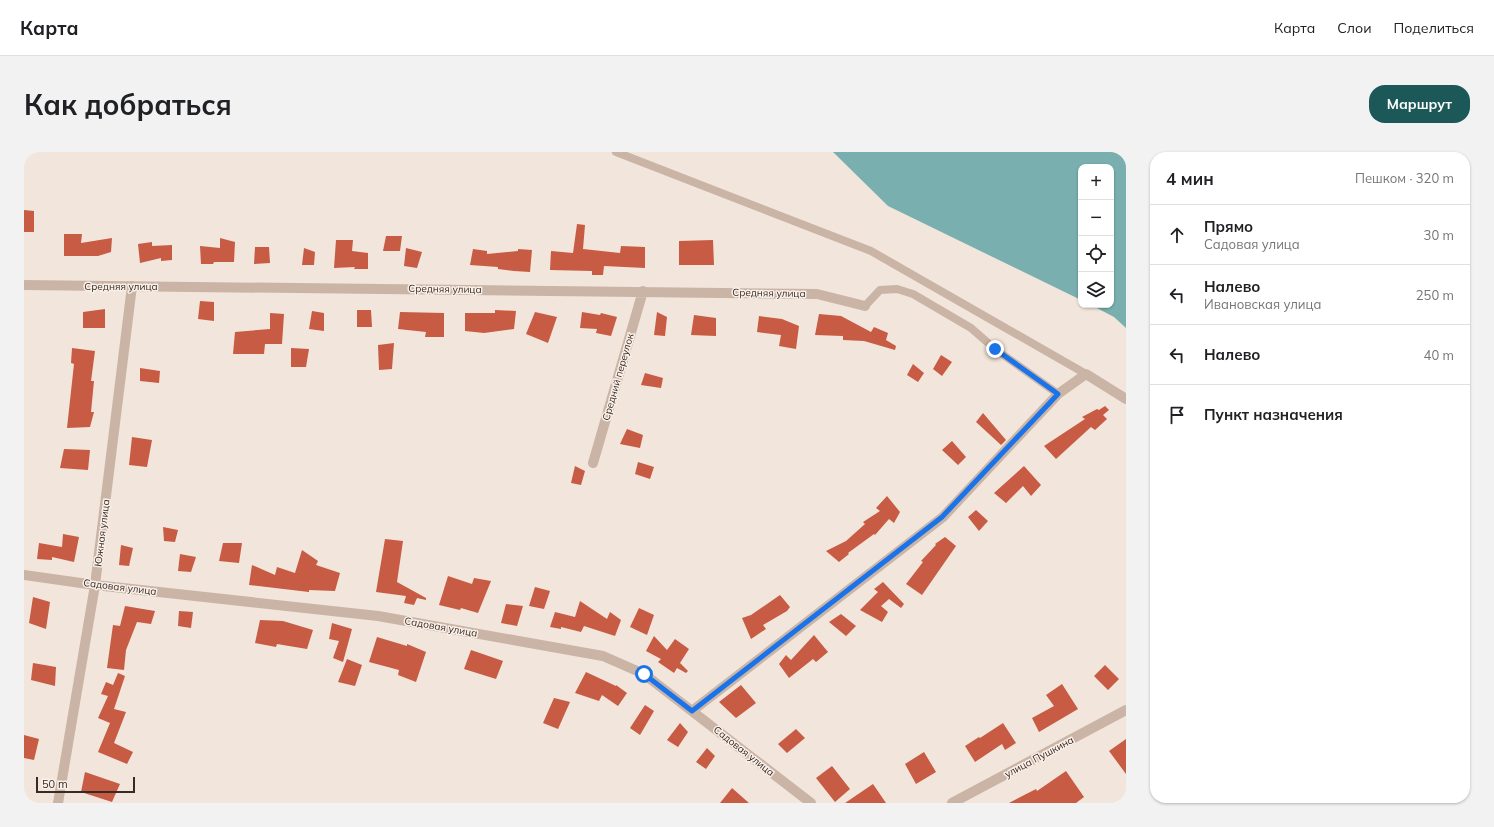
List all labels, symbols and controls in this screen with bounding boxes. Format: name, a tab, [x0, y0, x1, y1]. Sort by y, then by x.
text: Карта	[20, 16, 78, 40]
text: Карта	[1274, 19, 1315, 37]
text: Слои	[1337, 19, 1372, 37]
text: Поделиться	[1394, 19, 1474, 37]
button: Маршрут	[1369, 85, 1470, 123]
text: Как добраться	[24, 87, 232, 122]
map controls	[1078, 164, 1114, 308]
button: +	[1078, 164, 1114, 200]
text: 4 мин	[1166, 168, 1214, 189]
text: Пешком · 320 m	[1355, 170, 1454, 186]
button: −	[1078, 200, 1114, 236]
text: Прямо	[1204, 217, 1253, 236]
icon: ahead	[1166, 224, 1188, 246]
text: 30 m	[1424, 227, 1454, 243]
button: locate	[1078, 236, 1114, 272]
text: Садовая улица	[1204, 236, 1300, 252]
button: layers	[1078, 272, 1114, 308]
text: Налево	[1204, 277, 1260, 296]
street label: Средняя улица	[84, 280, 158, 293]
street label: Средняя улица	[408, 282, 482, 296]
icon: left	[1166, 284, 1188, 306]
street label: Средняя улица	[732, 286, 806, 300]
text: 250 m	[1416, 287, 1454, 303]
text: Ивановская улица	[1204, 296, 1321, 312]
street label: Средний переулок	[599, 331, 637, 422]
route end	[986, 340, 1004, 358]
icon: left	[1166, 344, 1188, 366]
text: Налево	[1204, 345, 1260, 364]
text: 40 m	[1424, 347, 1454, 363]
icon: arrive	[1166, 404, 1188, 426]
text: Пункт назначения	[1204, 405, 1343, 424]
street label: Южная улица	[91, 499, 113, 567]
street label: Садовая улица	[83, 576, 157, 598]
street label: Садовая улица	[404, 614, 478, 640]
route start	[635, 665, 653, 683]
street label: Садовая улица	[711, 723, 777, 779]
street label: улица Пушкина	[1002, 733, 1076, 781]
scale bar	[36, 775, 135, 794]
text: 50 m	[42, 777, 68, 791]

